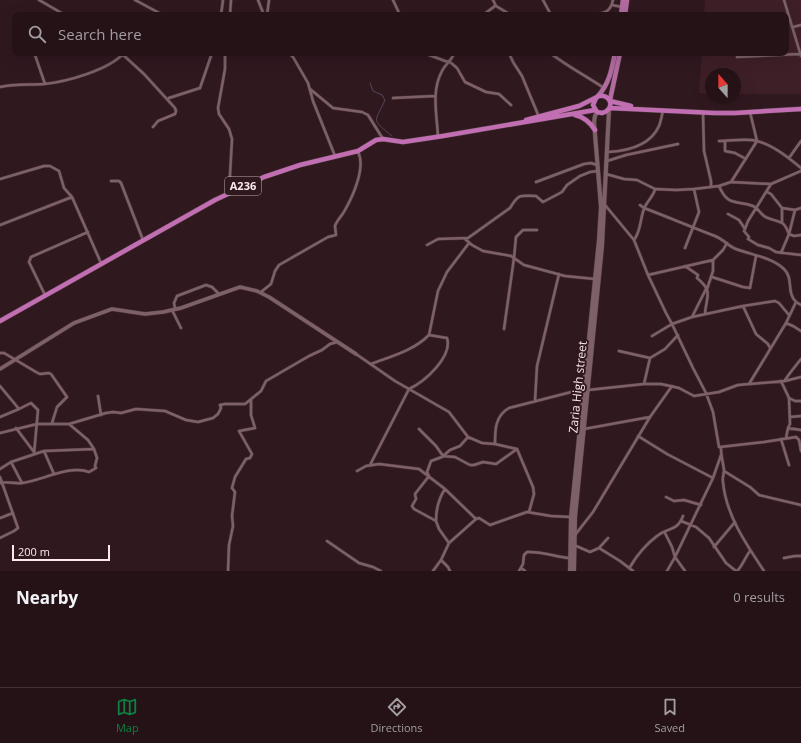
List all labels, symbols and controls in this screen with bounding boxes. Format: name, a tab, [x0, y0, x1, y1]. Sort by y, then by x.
search box	[12, 12, 789, 56]
icon: search	[26, 23, 48, 45]
text: Search here	[58, 24, 142, 44]
north arrow	[705, 68, 741, 104]
road number: A236	[225, 177, 261, 195]
street label: Zaria High street	[564, 340, 591, 434]
scale bar	[12, 543, 110, 562]
text: 200 m	[18, 544, 50, 559]
text: Nearby	[16, 586, 78, 609]
text: 0 results	[733, 588, 785, 606]
tab: Map	[116, 696, 139, 735]
tab: Directions	[371, 696, 423, 735]
tab: Saved	[654, 696, 685, 735]

